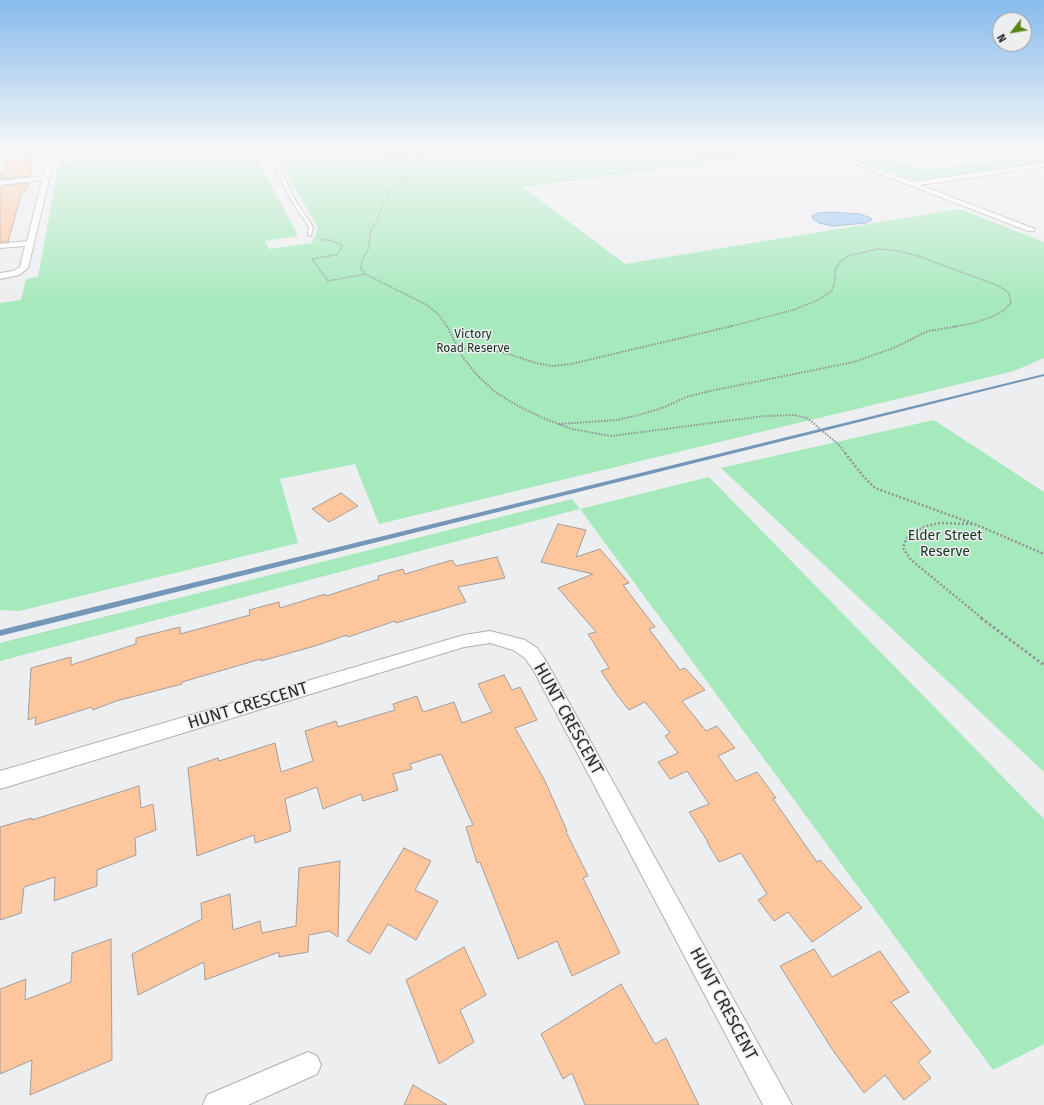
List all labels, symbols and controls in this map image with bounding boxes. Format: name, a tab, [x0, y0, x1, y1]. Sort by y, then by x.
north arrow	[992, 12, 1032, 52]
text: N	[995, 31, 1010, 44]
park label: Victory Road Reserve	[436, 328, 510, 356]
park label: Elder Street Reserve	[908, 528, 982, 560]
street label: HUNT CRESCENT	[529, 660, 607, 778]
street label: HUNT CRESCENT	[185, 678, 311, 734]
street label: HUNT CRESCENT	[685, 944, 761, 1064]

